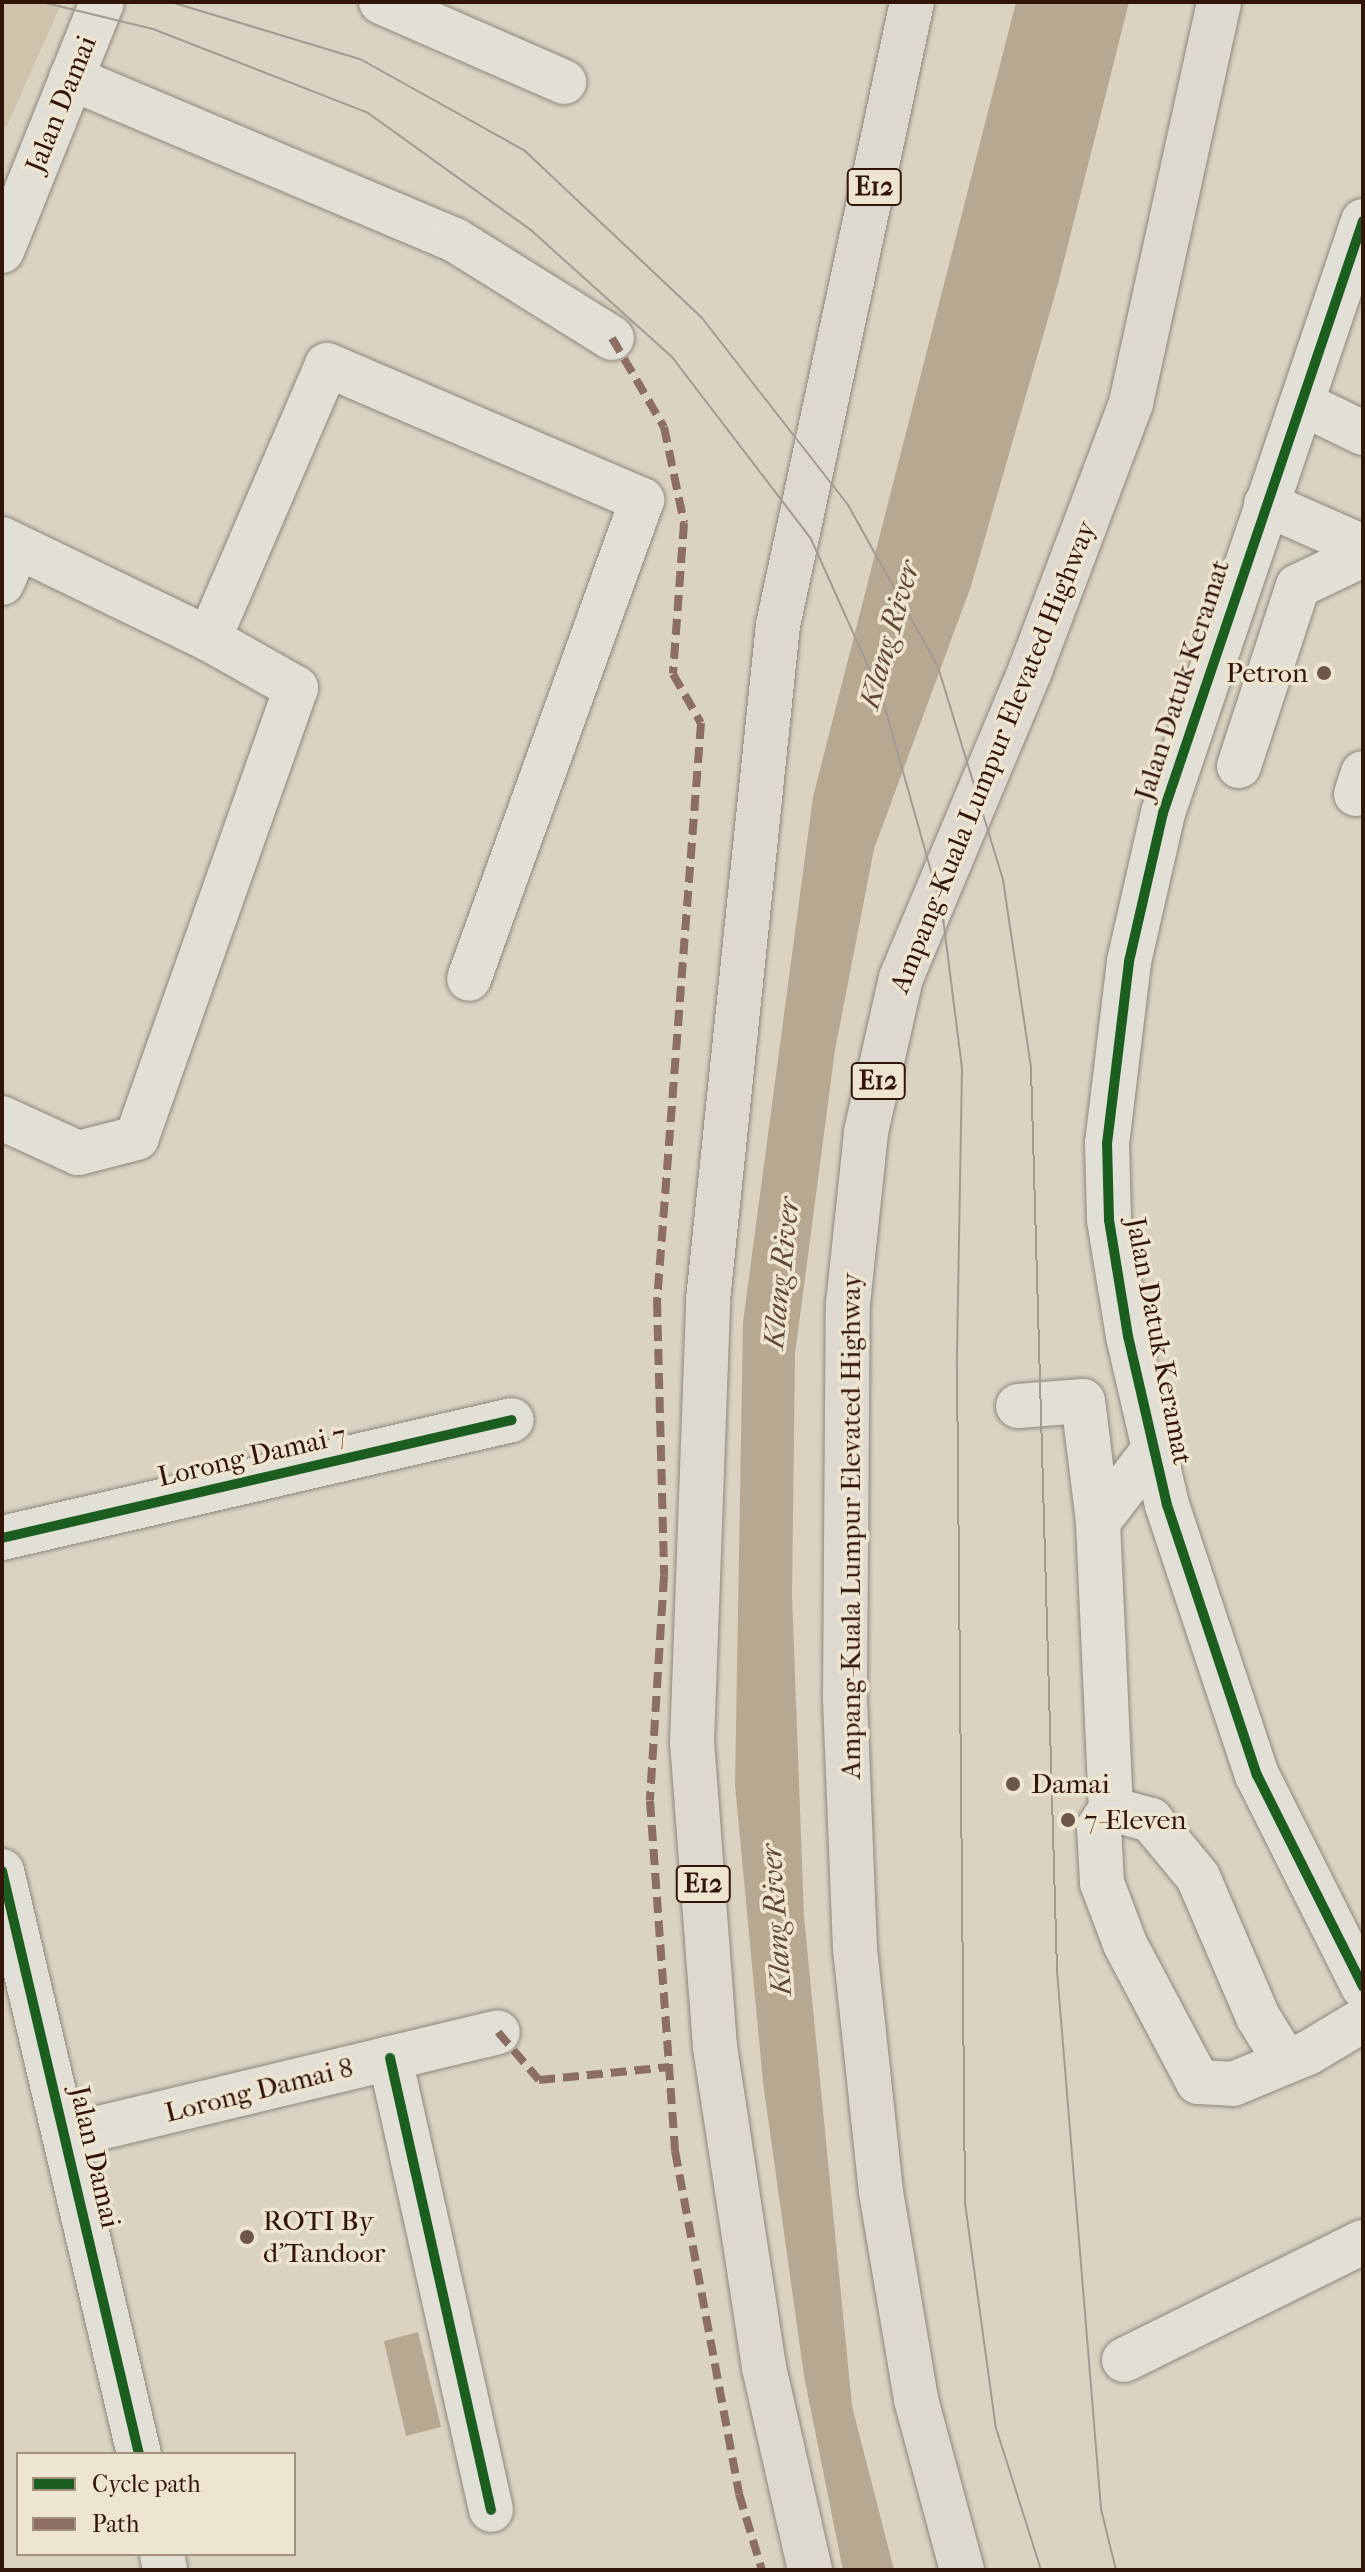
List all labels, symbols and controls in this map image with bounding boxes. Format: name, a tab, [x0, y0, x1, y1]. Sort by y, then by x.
street label: Jalan Damai	[18, 31, 104, 177]
road number: E12	[846, 165, 902, 209]
street label: Ampang-Kuala Lumpur Elevated Highway	[883, 516, 1103, 998]
street label: Jalan Datuk Keramat	[1127, 555, 1237, 805]
water label: Klang River	[852, 557, 928, 713]
place label: Petron	[1226, 656, 1308, 690]
marker: Petron	[1315, 664, 1333, 682]
road number: E12	[850, 1059, 906, 1103]
water label: Klang River	[756, 1196, 808, 1350]
street label: Jalan Datuk Keramat	[1119, 1214, 1199, 1468]
street label: Ampang-Kuala Lumpur Elevated Highway	[834, 1273, 868, 1779]
street label: Lorong Damai 7	[155, 1418, 349, 1494]
place label: Damai	[1031, 1767, 1110, 1801]
marker: Damai	[1002, 1773, 1024, 1795]
place label: 7-Eleven	[1084, 1803, 1187, 1837]
marker: 7-Eleven	[1059, 1811, 1077, 1829]
water label: Klang River	[754, 1843, 800, 1997]
road number: E12	[675, 1862, 731, 1906]
street label: Lorong Damai 8	[161, 2050, 357, 2130]
street label: Jalan Damai	[62, 2083, 128, 2231]
place label: ROTI By d'Tandoor	[263, 2204, 385, 2270]
marker: ROTI By d'Tandoor	[238, 2228, 256, 2246]
legend	[16, 2452, 296, 2556]
text: Cycle path	[92, 2470, 201, 2498]
text: Path	[92, 2510, 139, 2538]

